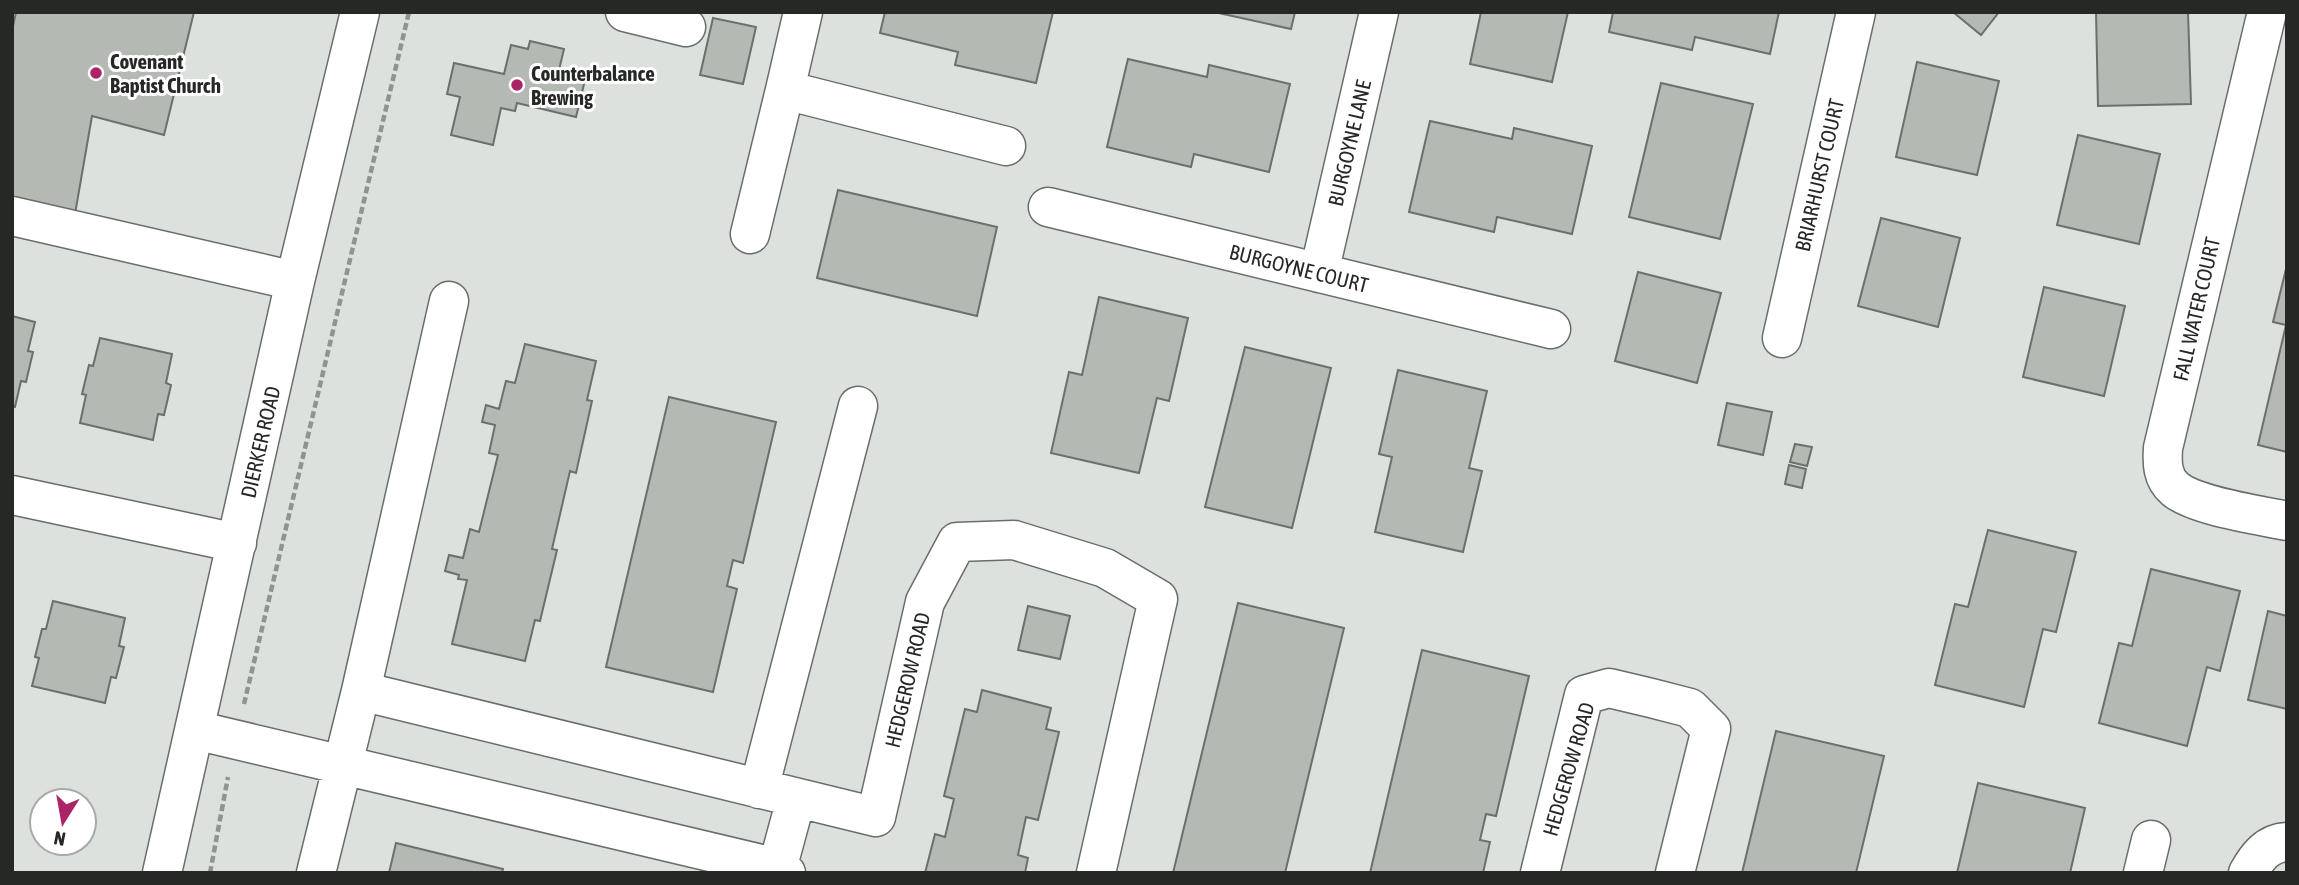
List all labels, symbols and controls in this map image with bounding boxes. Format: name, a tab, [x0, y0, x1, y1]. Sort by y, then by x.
place label: Covenant Baptist Church	[110, 49, 221, 97]
place label: Counterbalance Brewing	[531, 61, 655, 109]
marker: Covenant Baptist Church	[88, 65, 104, 81]
marker: Counterbalance Brewing	[509, 77, 525, 93]
street label: BURGOYNE LANE	[1323, 78, 1375, 208]
street label: BRIARHURST COURT	[1790, 96, 1848, 254]
street label: FALL WATER COURT	[2168, 235, 2224, 383]
street label: BURGOYNE COURT	[1227, 239, 1371, 297]
street label: DIERKER ROAD	[236, 384, 284, 500]
street label: HEDGEROW ROAD	[880, 610, 934, 750]
street label: HEDGEROW ROAD	[1537, 699, 1599, 839]
north arrow	[28, 787, 98, 857]
text: N	[52, 827, 67, 851]

